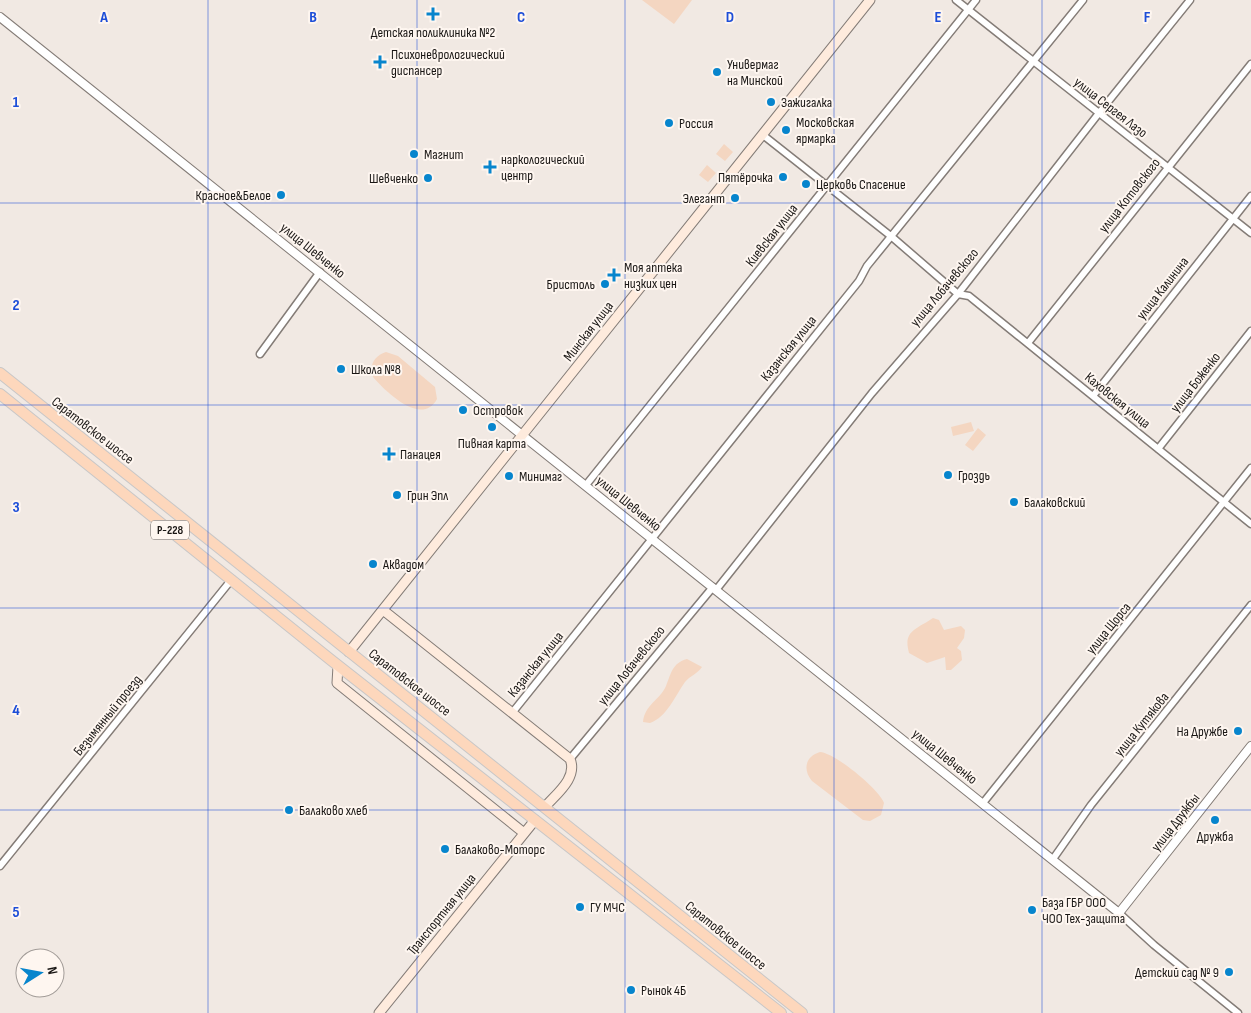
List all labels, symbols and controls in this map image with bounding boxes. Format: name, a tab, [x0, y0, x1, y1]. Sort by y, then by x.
marker: Детская поликлиника №2	[426, 7, 440, 21]
text: A	[99, 8, 108, 27]
text: B	[309, 8, 317, 27]
text: C	[517, 8, 525, 27]
text: D	[726, 8, 734, 27]
text: E	[935, 8, 942, 27]
text: F	[1144, 8, 1151, 27]
place label: Детская поликлиника №2	[371, 24, 496, 41]
place label: Психоневрологический диспансер	[391, 46, 505, 79]
marker: Психоневрологический диспансер	[373, 55, 387, 69]
place label: Универмаг на Минской	[727, 56, 783, 89]
marker: Универмаг на Минской	[711, 66, 723, 78]
street label: улица Сергея Лазо	[1071, 73, 1151, 141]
text: 1	[13, 93, 20, 112]
place label: Зажигалка	[781, 94, 832, 111]
marker: Зажигалка	[765, 96, 777, 108]
place label: Московская ярмарка	[796, 114, 854, 147]
place label: Россия	[679, 115, 713, 132]
marker: Россия	[663, 117, 675, 129]
marker: Московская ярмарка	[780, 124, 792, 136]
place label: Магнит	[424, 146, 464, 163]
marker: Магнит	[408, 148, 420, 160]
place label: наркологический центр	[501, 151, 585, 184]
street label: улица Котовского	[1095, 155, 1164, 236]
marker: наркологический центр	[483, 160, 497, 174]
place label: Пятёрочка	[718, 169, 773, 186]
place label: Шевченко	[369, 170, 418, 187]
marker: Пятёрочка	[777, 171, 789, 183]
marker: Шевченко	[422, 172, 434, 184]
place label: Церковь Спасение	[816, 176, 906, 193]
marker: Церковь Спасение	[800, 178, 812, 190]
place label: Красное&Белое	[196, 187, 271, 204]
marker: Красное&Белое	[275, 189, 287, 201]
place label: Элегант	[683, 190, 725, 207]
marker: Элегант	[729, 192, 741, 204]
street label: Киевская улица	[742, 201, 801, 270]
street label: улица Шевченко	[277, 219, 349, 282]
street label: улица Лобачевского	[907, 244, 982, 330]
street label: улица Калинина	[1133, 254, 1192, 323]
place label: Моя аптека низких цен	[624, 259, 682, 292]
marker: Моя аптека низких цен	[608, 269, 620, 281]
place label: Бристоль	[547, 276, 595, 293]
marker: Бристоль	[599, 278, 611, 290]
text: 2	[12, 296, 20, 315]
street label: Минская улица	[560, 298, 617, 365]
street label: Казанская улица	[757, 312, 820, 384]
street label: улица Боженко	[1167, 349, 1224, 416]
place label: Школа №8	[351, 361, 401, 378]
marker: Школа №8	[335, 363, 347, 375]
street label: Каховская улица	[1081, 369, 1154, 432]
street label: Саратовское шоссе	[48, 393, 137, 468]
place label: Островок	[473, 402, 524, 419]
marker: Островок	[457, 404, 469, 416]
marker: Пивная карта	[486, 421, 498, 433]
place label: Пивная карта	[458, 435, 526, 452]
place label: Панацея	[400, 446, 441, 463]
marker: Панацея	[382, 447, 396, 461]
place label: Гроздь	[958, 467, 990, 484]
place label: Минимаг	[519, 468, 562, 485]
marker: Гроздь	[942, 469, 954, 481]
marker: Минимаг	[503, 470, 515, 482]
street label: улица Шевченко	[593, 472, 665, 535]
place label: Грин Эпл	[407, 487, 448, 504]
marker: Грин Эпл	[391, 489, 403, 501]
place label: Балаковский	[1024, 494, 1085, 511]
marker: Балаковский	[1008, 496, 1020, 508]
text: 3	[12, 498, 20, 517]
road number: Р-228	[151, 520, 189, 540]
place label: Аквадом	[382, 556, 424, 573]
marker: Аквадом	[367, 558, 379, 570]
street label: улица Щорса	[1082, 599, 1134, 658]
street label: улица Лобачевского	[594, 622, 669, 708]
street label: Казанская улица	[504, 628, 567, 700]
street label: Саратовское шоссе	[365, 645, 454, 720]
street label: Безымянный проезд	[70, 672, 145, 759]
street label: улица Кутякова	[1110, 689, 1172, 760]
text: 4	[12, 701, 20, 720]
place label: На Дружбе	[1176, 723, 1228, 740]
street label: улица Шевченко	[909, 725, 981, 788]
marker: На Дружбе	[1232, 725, 1244, 737]
street label: улица Дружбы	[1148, 790, 1203, 855]
place label: Балаково хлеб	[299, 802, 368, 819]
marker: Балаково хлеб	[283, 804, 295, 816]
marker: Дружба	[1209, 814, 1221, 826]
place label: Дружба	[1197, 828, 1233, 845]
place label: Балаково-Моторс	[455, 841, 545, 858]
marker: Балаково-Моторс	[439, 843, 451, 855]
street label: Транспортная улица	[403, 870, 479, 959]
place label: База ГБР ООО ЧОО Тех-защита	[1042, 894, 1125, 927]
street label: Саратовское шоссе	[682, 897, 770, 973]
place label: ГУ МЧС	[590, 899, 625, 916]
marker: ГУ МЧС	[574, 901, 586, 913]
text: 5	[12, 903, 20, 922]
marker: База ГБР ООО ЧОО Тех-защита	[1026, 904, 1038, 916]
north arrow	[15, 948, 65, 998]
place label: Детский сад № 9	[1135, 964, 1219, 981]
text: N	[43, 965, 61, 976]
marker: Детский сад № 9	[1223, 966, 1235, 978]
place label: Рынок 4Б	[641, 982, 686, 999]
marker: Рынок 4Б	[625, 984, 637, 996]

